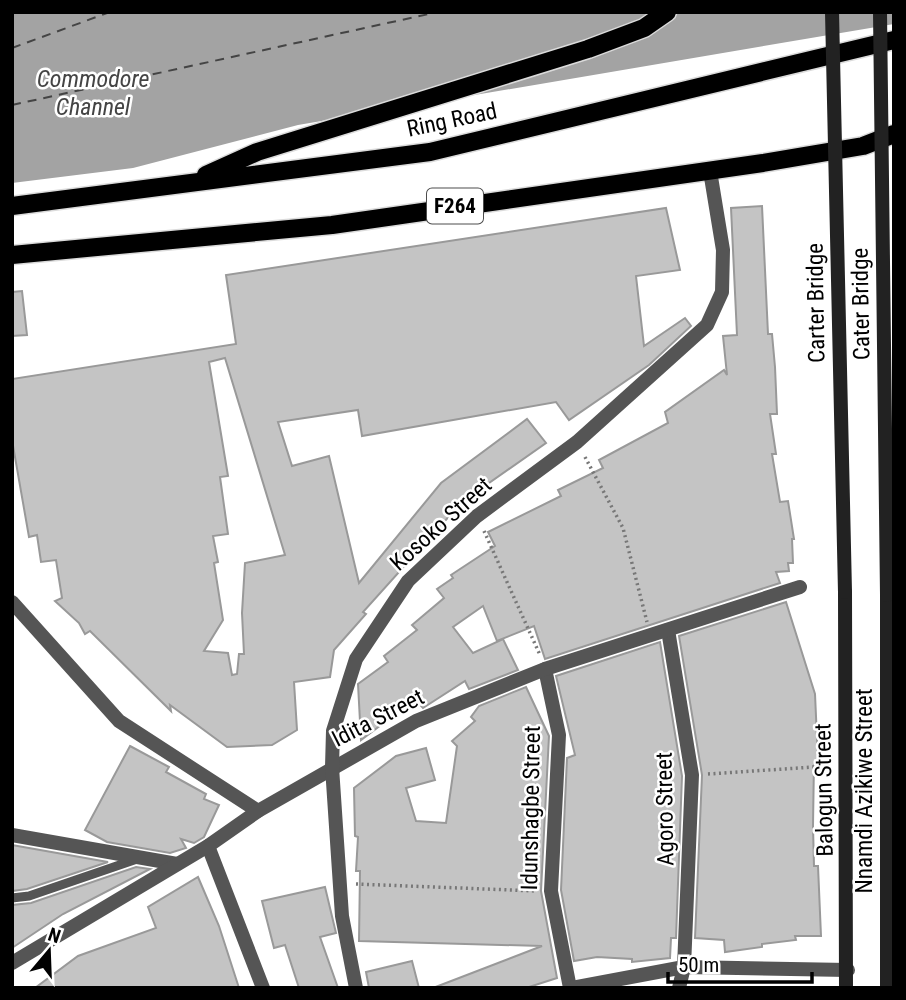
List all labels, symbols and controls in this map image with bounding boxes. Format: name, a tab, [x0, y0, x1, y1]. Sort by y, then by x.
water label: Commodore Channel	[37, 65, 149, 121]
street label: Ring Road	[404, 97, 500, 143]
road number: F264	[427, 188, 483, 224]
street label: Carter Bridge	[801, 243, 831, 363]
street label: Cater Bridge	[847, 248, 875, 360]
street label: Kosoko Street	[385, 472, 497, 576]
street label: Idita Street	[328, 683, 428, 753]
street label: Nnamdi Azikiwe Street	[851, 688, 878, 894]
street label: Balogun Street	[809, 723, 839, 857]
street label: Idunshagbe Street	[516, 725, 546, 891]
street label: Agoro Street	[651, 752, 679, 866]
north arrow	[14, 916, 84, 986]
text: N	[45, 923, 64, 948]
scale bar	[668, 940, 811, 984]
text: 50 m	[678, 953, 719, 977]

